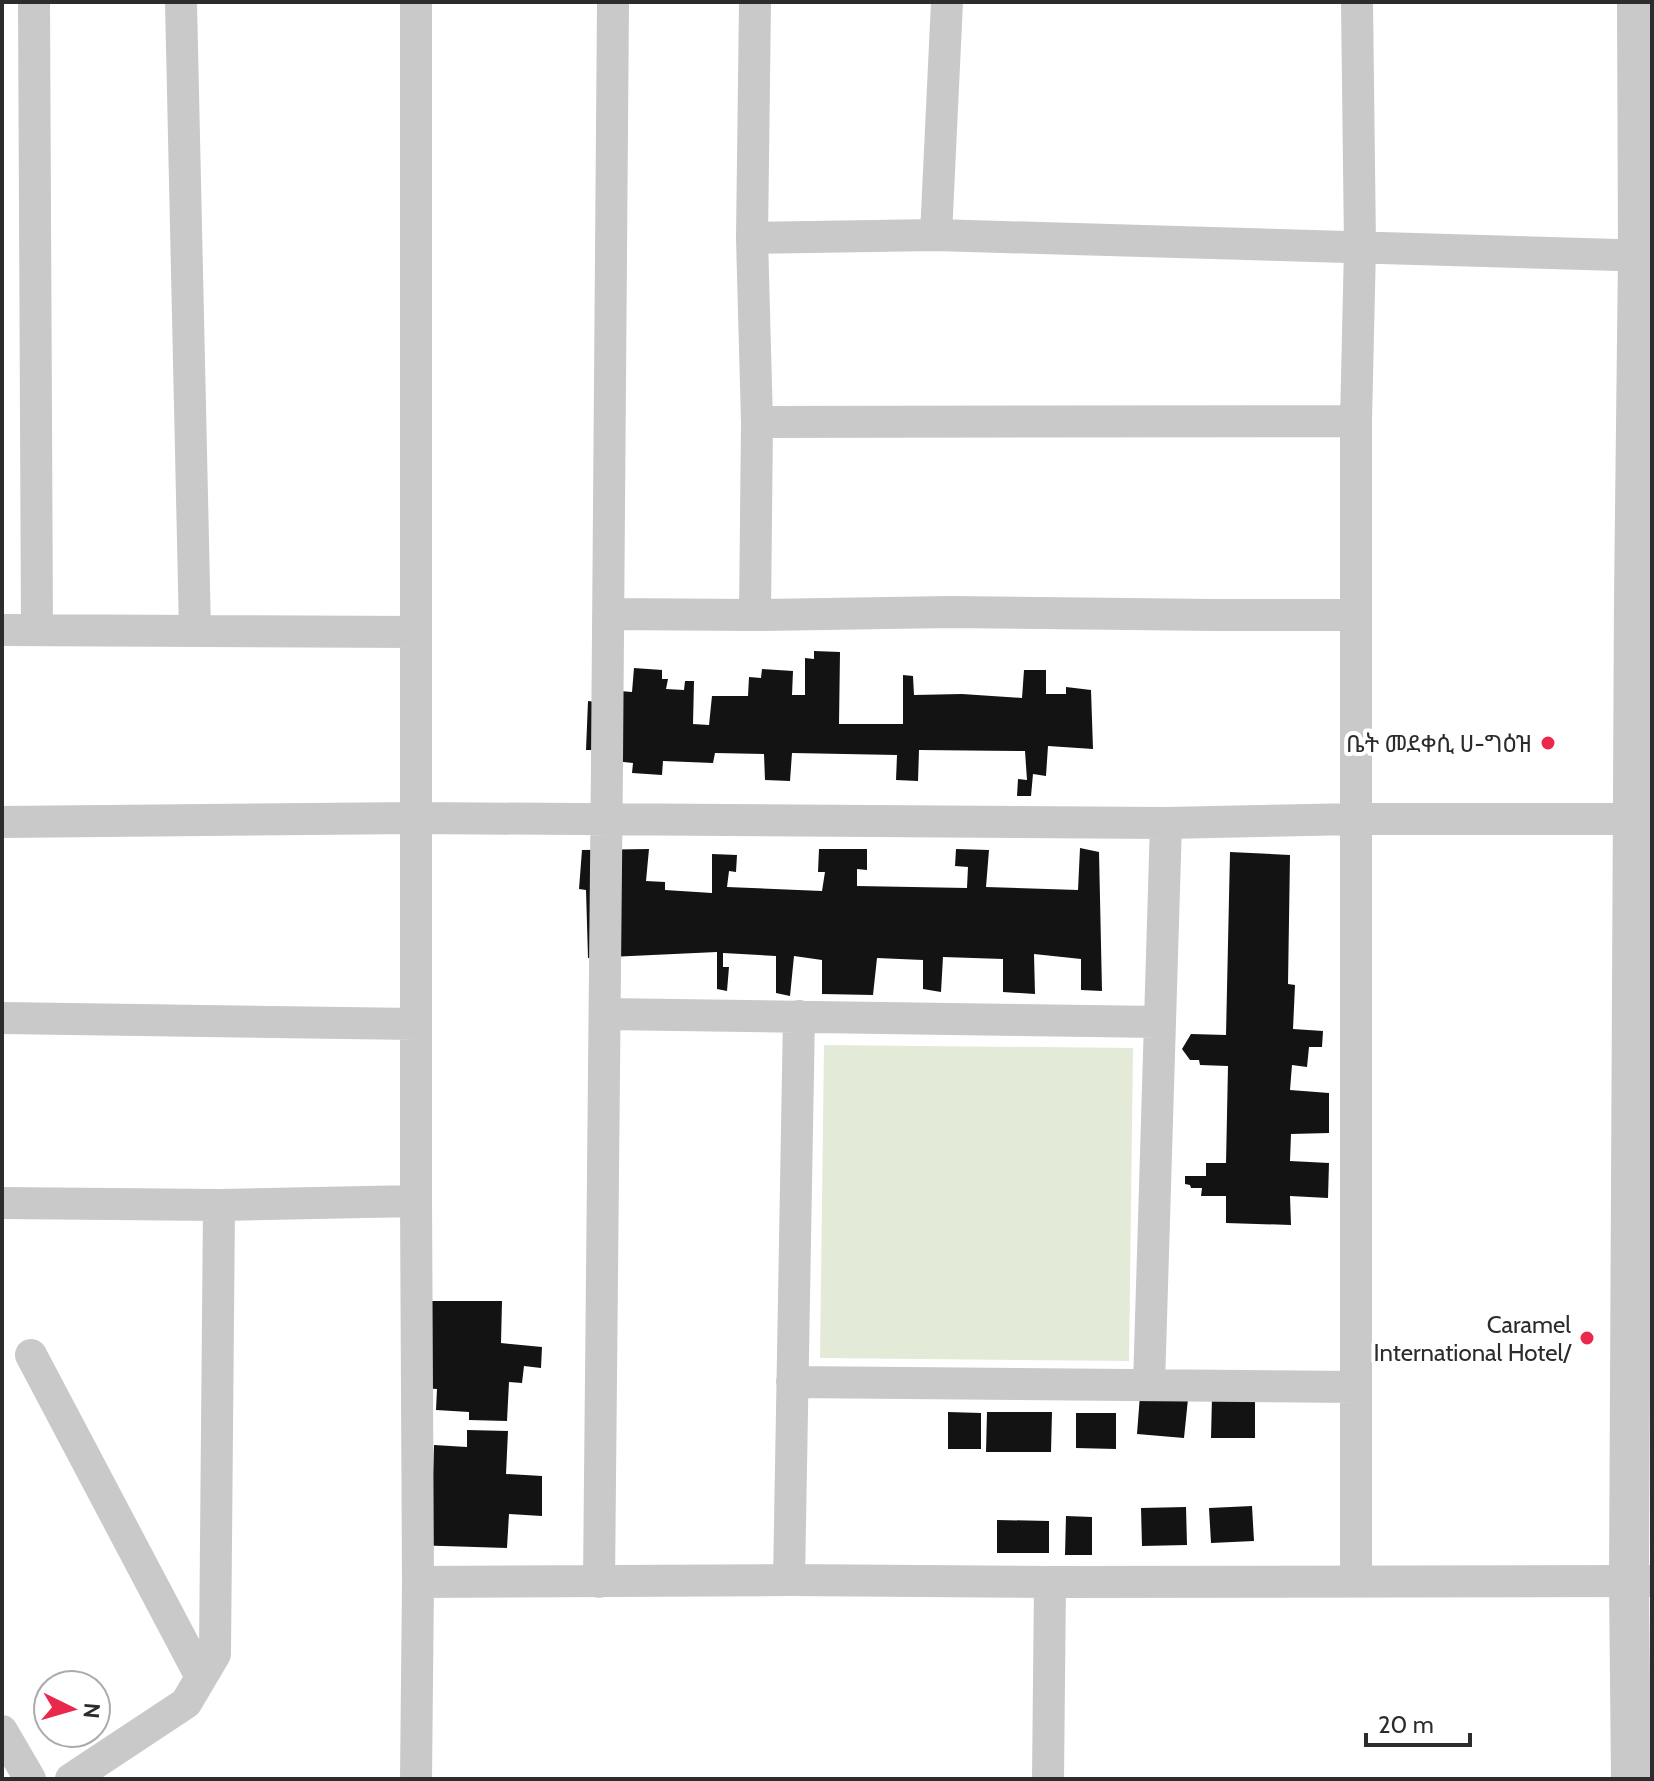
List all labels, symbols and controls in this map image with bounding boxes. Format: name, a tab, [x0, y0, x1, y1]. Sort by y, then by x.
place label: ቤት መደቀሲ ሀ-ግዕዝ	[1346, 729, 1532, 758]
marker: ቤት መደቀሲ ሀ-ግዕዝ	[1539, 734, 1557, 752]
place label: Caramel International Hotel/	[1374, 1310, 1572, 1367]
marker: Caramel International Hotel/	[1578, 1329, 1596, 1347]
north arrow	[32, 1669, 112, 1749]
scale bar	[1366, 1697, 1470, 1747]
text: N	[77, 1702, 106, 1720]
text: 20 m	[1378, 1710, 1434, 1739]

